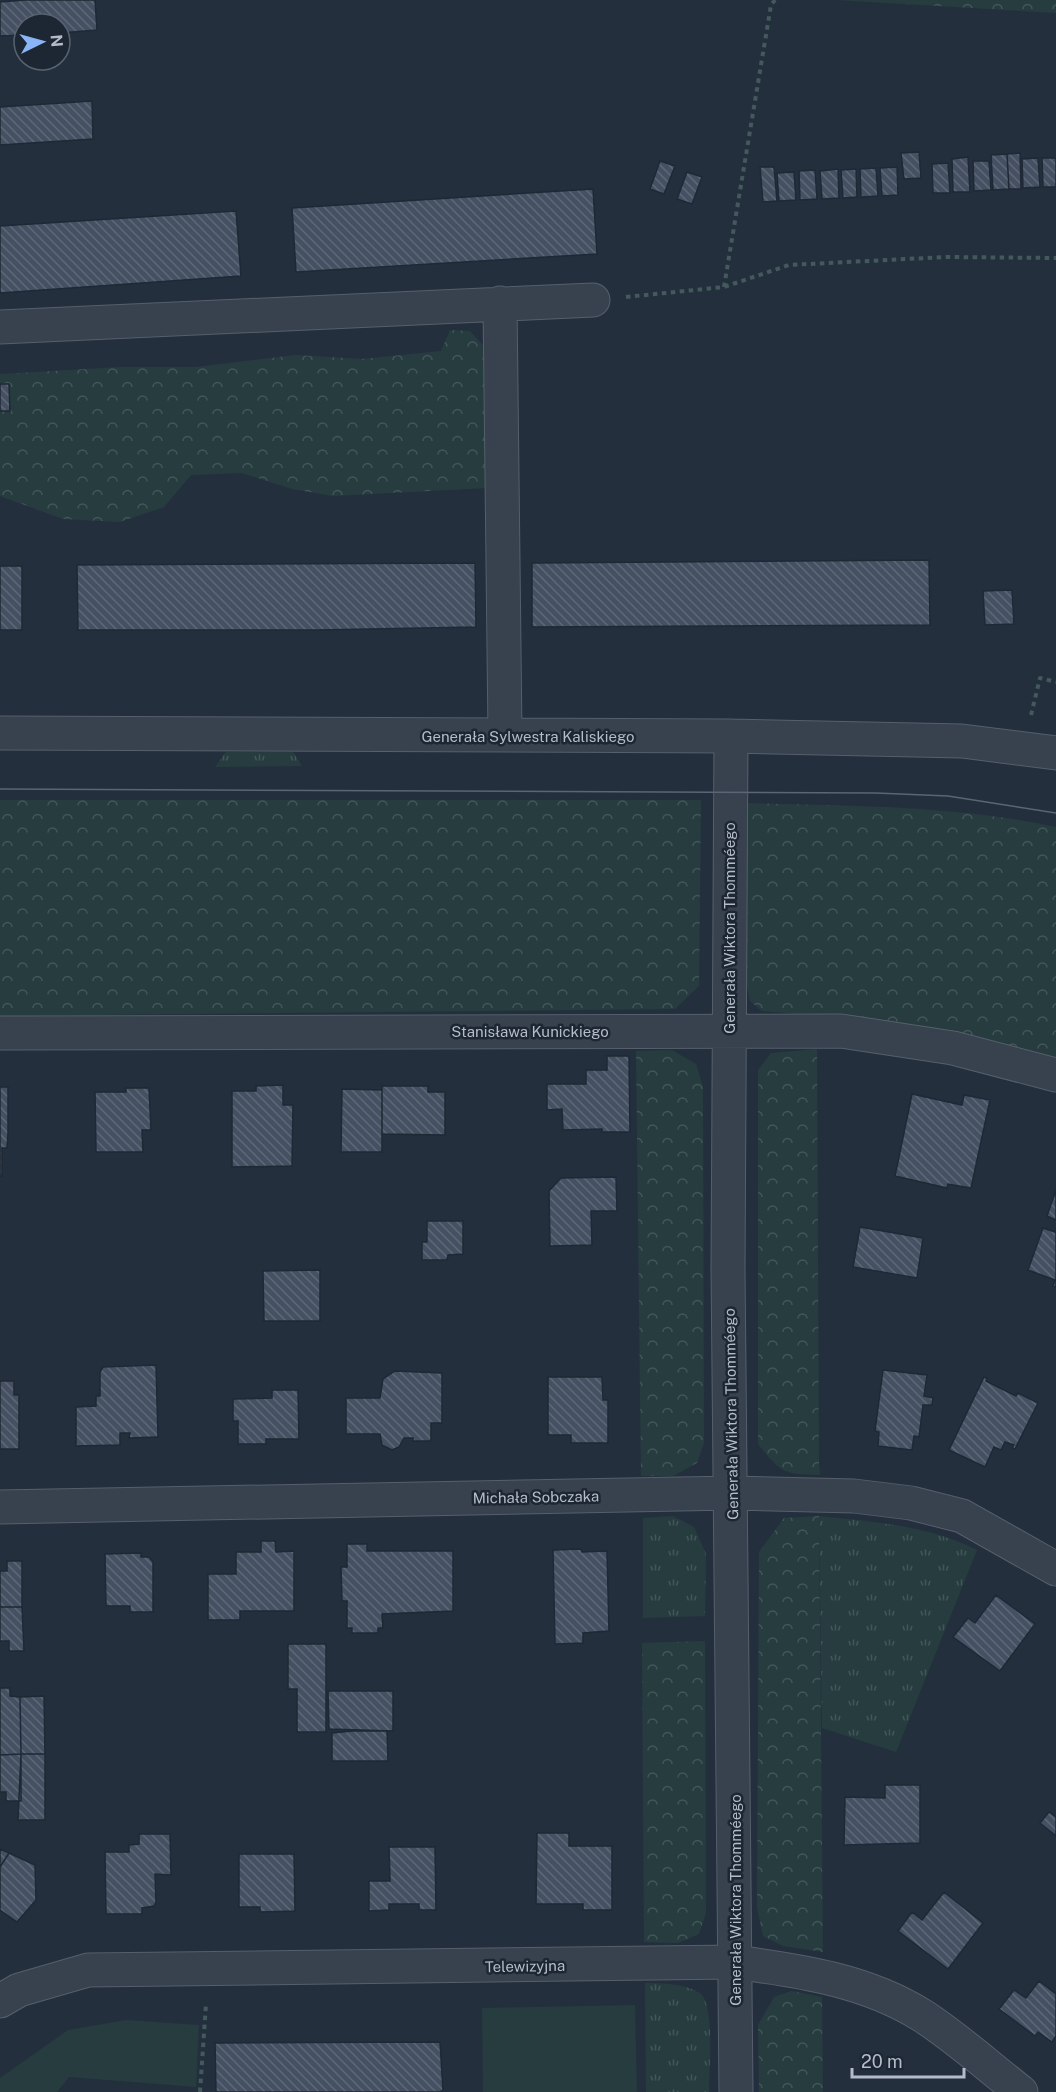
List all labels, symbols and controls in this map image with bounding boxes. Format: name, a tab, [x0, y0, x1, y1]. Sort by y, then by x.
north arrow	[12, 12, 72, 72]
text: N	[46, 34, 66, 48]
street label: Generała Sylwestra Kaliskiego	[421, 728, 635, 745]
street label: Generała Wiktora Thomméego	[721, 822, 738, 1034]
street label: Stanisława Kunickiego	[451, 1023, 609, 1040]
street label: Generała Wiktora Thomméego	[721, 1308, 741, 1520]
street label: Michała Sobczaka	[473, 1487, 599, 1507]
street label: Generała Wiktora Thomméego	[727, 1794, 744, 2006]
street label: Telewizyjna	[485, 1957, 565, 1975]
scale bar	[852, 2041, 964, 2079]
text: 20 m	[861, 2051, 903, 2072]

